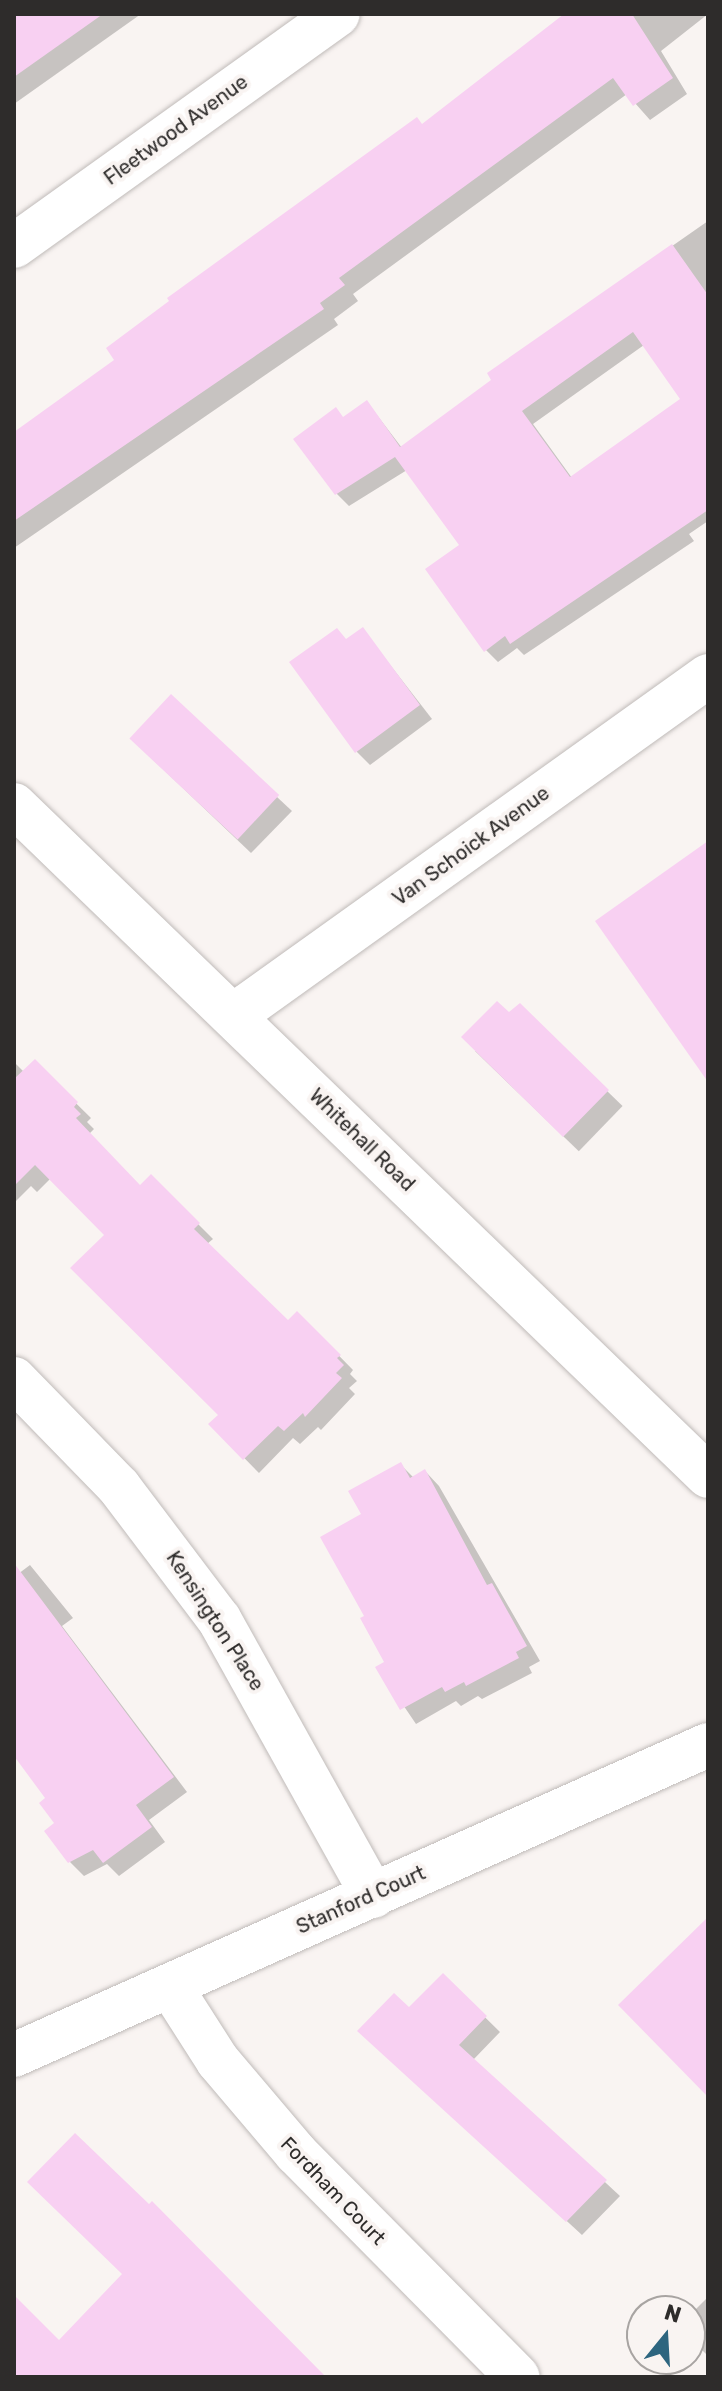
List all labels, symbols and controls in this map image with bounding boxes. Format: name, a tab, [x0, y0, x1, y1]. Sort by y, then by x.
street label: Fleetwood Avenue	[99, 70, 253, 190]
street label: Van Schoick Avenue	[388, 781, 554, 911]
street label: Whitehall Road	[304, 1084, 420, 1196]
street label: Kensington Place	[161, 1547, 269, 1695]
street label: Stanford Court	[293, 1861, 429, 1939]
street label: Fordham Court	[276, 2132, 390, 2250]
north arrow	[626, 2295, 706, 2375]
text: N	[661, 2298, 685, 2329]

